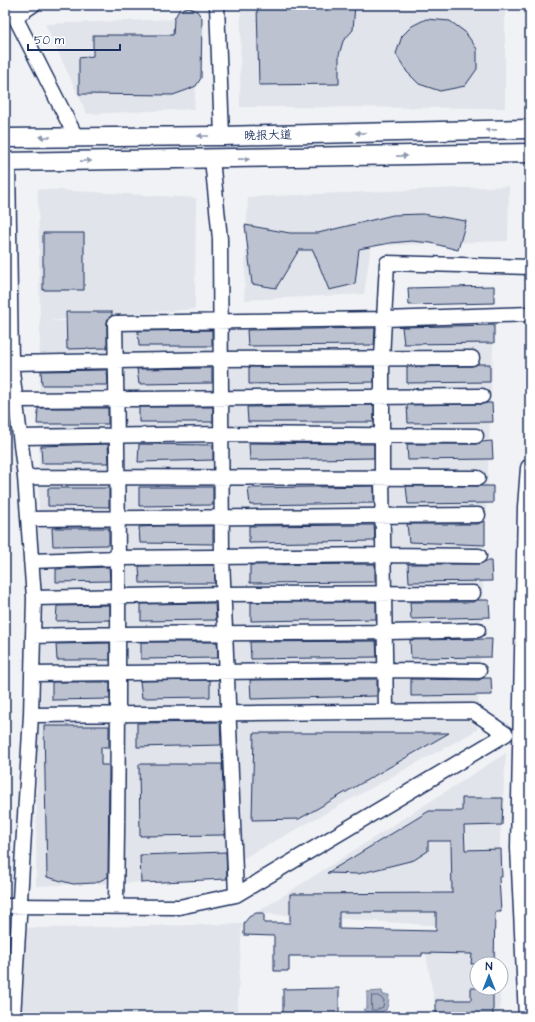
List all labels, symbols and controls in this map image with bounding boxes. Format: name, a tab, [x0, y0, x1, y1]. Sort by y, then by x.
scale bar	[28, 26, 120, 52]
text: 50 m	[34, 32, 65, 49]
street label: 晚报大道	[244, 127, 292, 144]
one-way arrow	[484, 127, 497, 133]
one-way arrow	[355, 129, 367, 136]
one-way arrow	[196, 133, 209, 139]
one-way arrow	[38, 134, 51, 140]
one-way arrow	[396, 153, 409, 159]
one-way arrow	[238, 155, 250, 162]
one-way arrow	[80, 158, 93, 164]
north arrow	[469, 956, 509, 996]
text: N	[486, 959, 493, 974]

